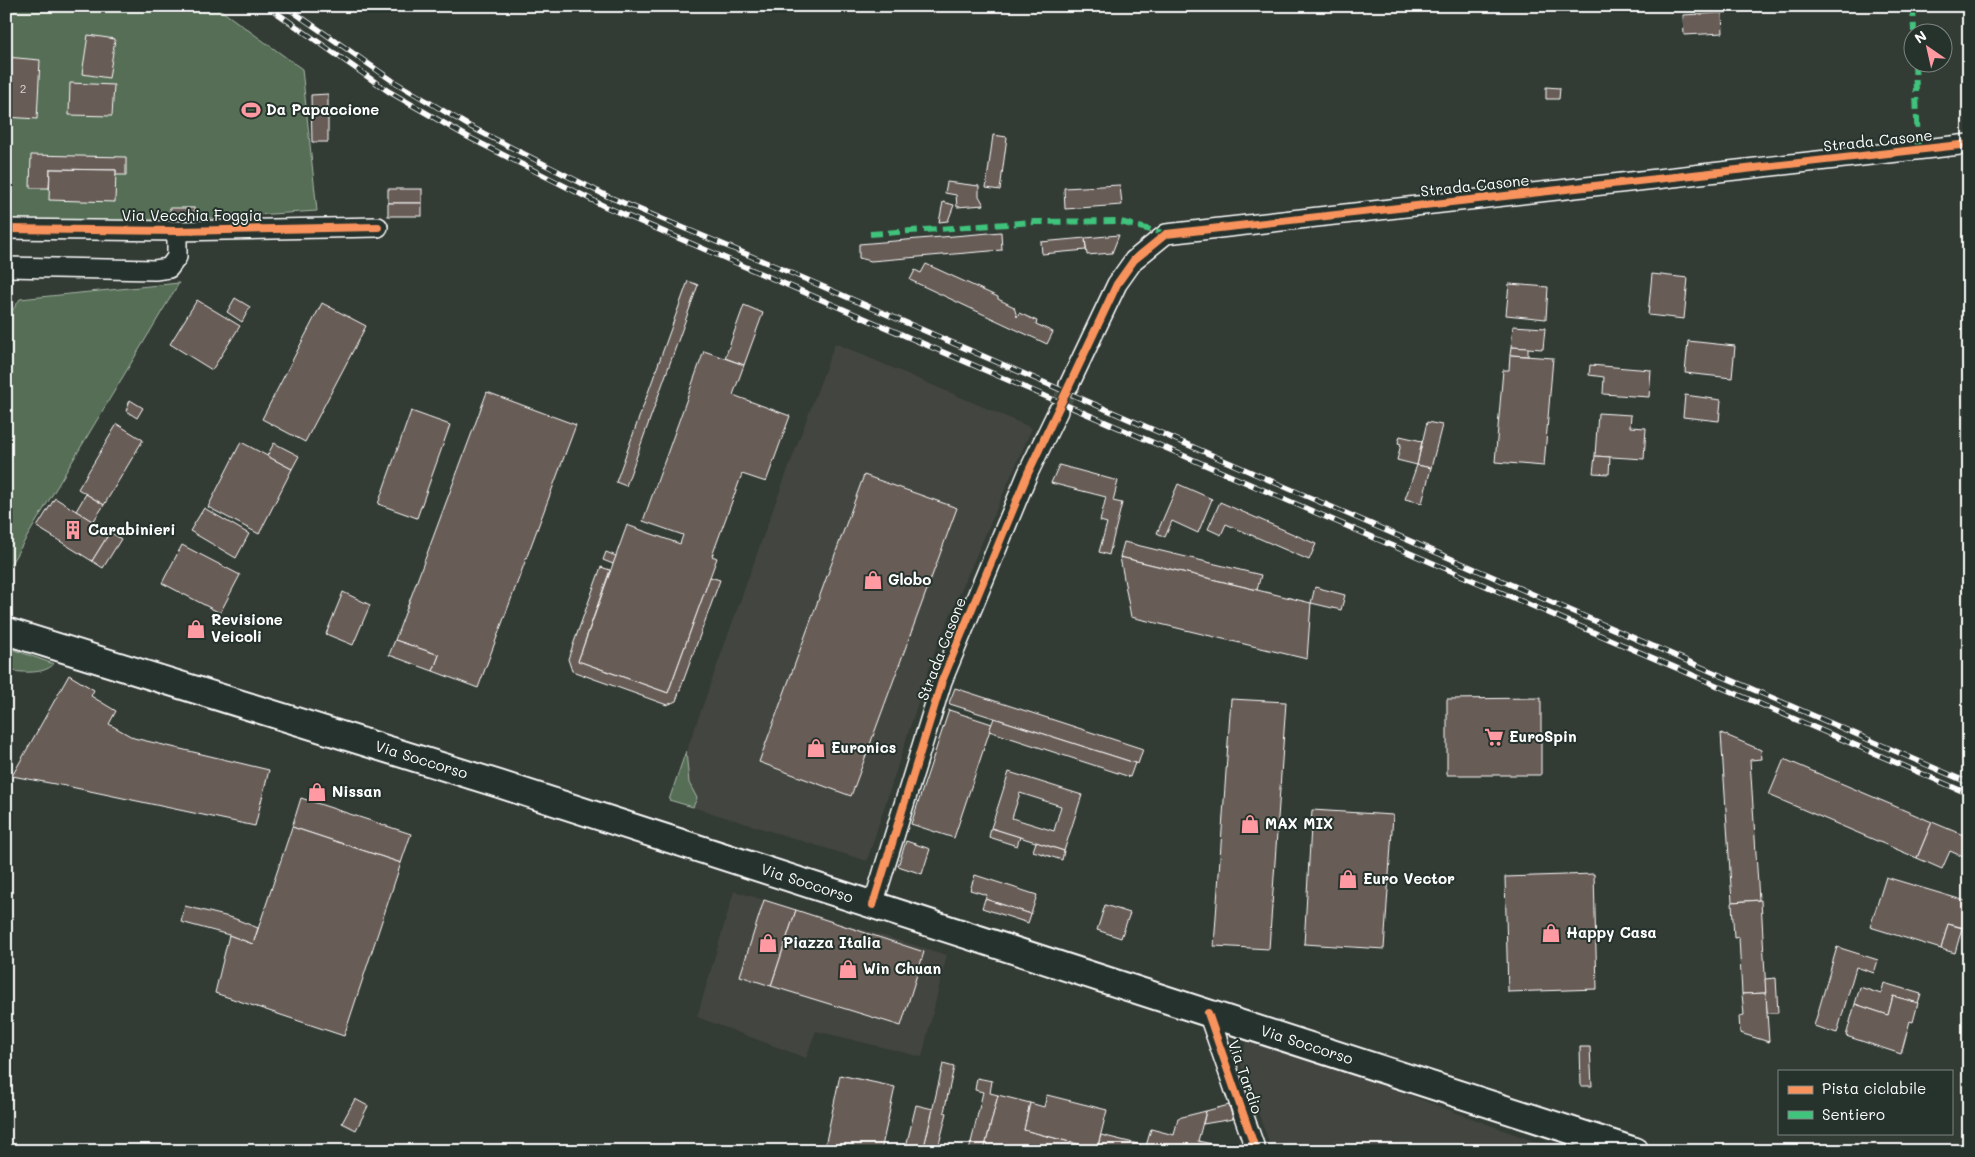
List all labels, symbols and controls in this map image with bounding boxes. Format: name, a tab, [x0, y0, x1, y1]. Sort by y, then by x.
north arrow	[1902, 22, 1952, 72]
text: N	[1911, 26, 1930, 48]
house number: 2	[20, 80, 26, 96]
sports icon: Da Papaccione	[240, 99, 262, 121]
place label: Da Papaccione	[266, 99, 379, 119]
street label: Strada Casone	[1822, 124, 1933, 156]
street label: Strada Casone	[1419, 169, 1530, 201]
street label: Via Vecchia Foggia	[122, 205, 262, 225]
building icon: Carabinieri	[62, 519, 84, 541]
place label: Carabinieri	[88, 519, 175, 539]
shop icon: Globo	[862, 569, 884, 591]
place label: Globo	[888, 569, 931, 589]
street label: Strada Casone	[912, 594, 970, 703]
place label: Revisione Veicoli	[211, 609, 283, 646]
shop icon: Revisione Veicoli	[185, 618, 207, 640]
supermarket icon: EuroSpin	[1483, 726, 1505, 748]
place label: EuroSpin	[1509, 726, 1577, 746]
street label: Via Soccorso	[373, 735, 471, 783]
shop icon: Euronics	[805, 737, 827, 759]
place label: Euronics	[831, 737, 896, 757]
shop icon: Nissan	[306, 781, 328, 803]
place label: Nissan	[332, 781, 381, 801]
shop icon: MAX MIX	[1239, 813, 1261, 835]
place label: MAX MIX	[1265, 813, 1333, 833]
street label: Via Soccorso	[759, 858, 856, 907]
shop icon: Euro Vector	[1337, 868, 1359, 890]
place label: Euro Vector	[1363, 868, 1455, 888]
shop icon: Happy Casa	[1540, 922, 1562, 944]
place label: Happy Casa	[1566, 922, 1657, 942]
shop icon: Piazza Italia	[757, 932, 779, 954]
place label: Piazza Italia	[783, 932, 881, 952]
shop icon: Win Chuan	[837, 958, 859, 980]
place label: Win Chuan	[863, 958, 941, 978]
street label: Via Soccorso	[1258, 1020, 1356, 1068]
street label: Via Tardio	[1224, 1037, 1268, 1116]
legend	[1778, 1070, 1952, 1134]
text: Pista ciclabile	[1822, 1078, 1926, 1098]
text: Sentiero	[1822, 1104, 1885, 1124]

